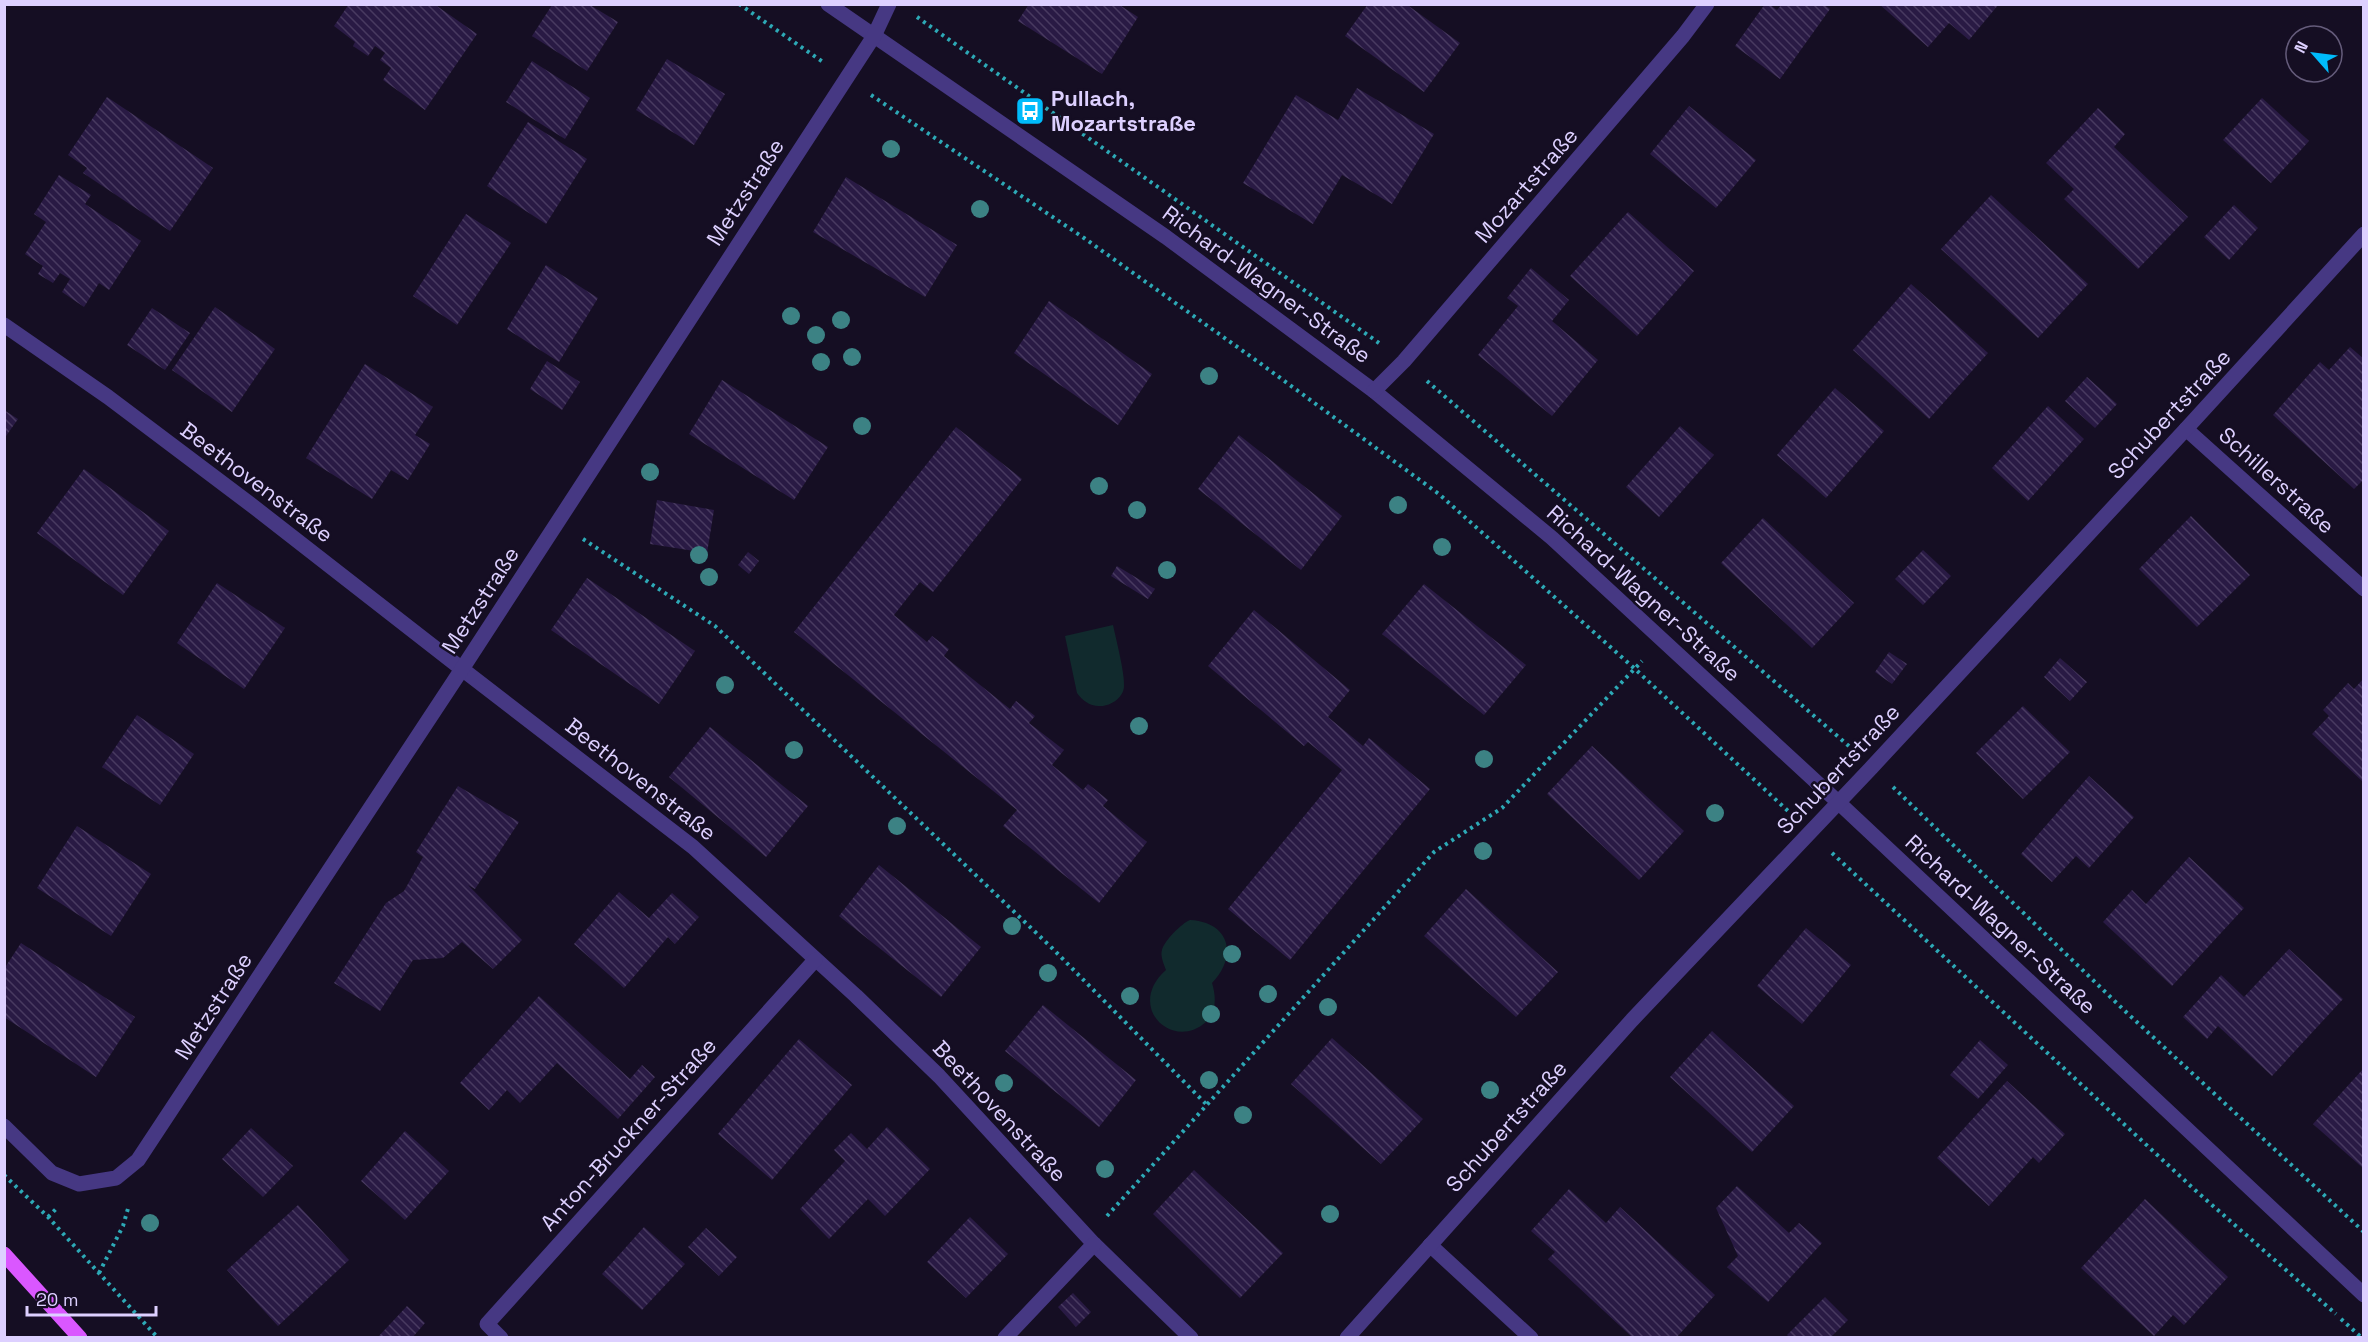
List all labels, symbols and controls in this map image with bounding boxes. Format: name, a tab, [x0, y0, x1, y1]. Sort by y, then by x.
north arrow	[2284, 24, 2344, 84]
text: N	[2289, 38, 2313, 57]
place label: Pullach, Mozartstraße	[1051, 84, 1196, 137]
bus stop icon: Pullach, Mozartstraße	[1014, 95, 1046, 127]
street label: Mozartstraße	[1468, 122, 1584, 248]
street label: Metzstraße	[700, 133, 790, 251]
street label: Richard-Wagner-Straße	[1157, 199, 1377, 369]
street label: Schubertstraße	[2102, 343, 2236, 485]
street label: Beethovenstraße	[175, 416, 339, 548]
street label: Schillerstraße	[2213, 421, 2341, 539]
street label: Richard-Wagner-Straße	[1541, 499, 1747, 687]
street label: Metzstraße	[435, 541, 525, 659]
street label: Schubertstraße	[1771, 698, 1905, 840]
street label: Beethovenstraße	[560, 711, 722, 847]
street label: Richard-Wagner-Straße	[1900, 828, 2102, 1020]
street label: Metzstraße	[168, 947, 258, 1065]
street label: Anton-Bruckner-Straße	[534, 1032, 722, 1236]
street label: Beethovenstraße	[927, 1034, 1073, 1188]
street label: Schubertstraße	[1439, 1054, 1573, 1198]
scale bar	[27, 1279, 156, 1317]
text: 20 m	[36, 1288, 79, 1311]

